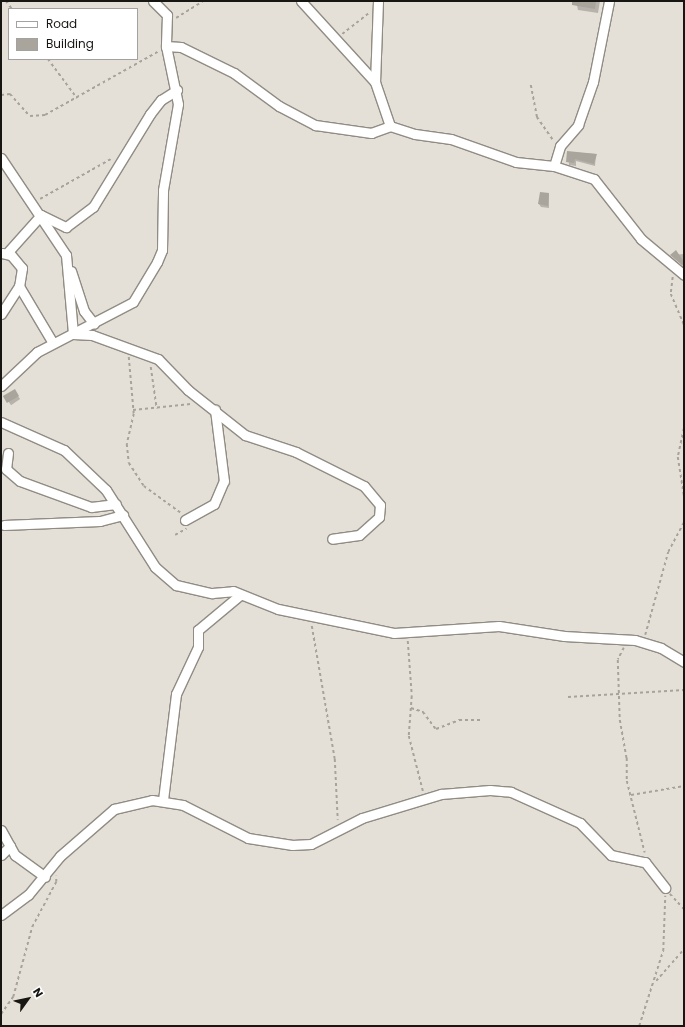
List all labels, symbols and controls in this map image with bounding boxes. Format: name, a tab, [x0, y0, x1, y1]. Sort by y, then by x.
legend	[8, 8, 138, 60]
text: Road	[46, 15, 77, 32]
text: Building	[46, 35, 94, 52]
north arrow	[8, 979, 48, 1019]
text: N	[29, 985, 47, 1000]

